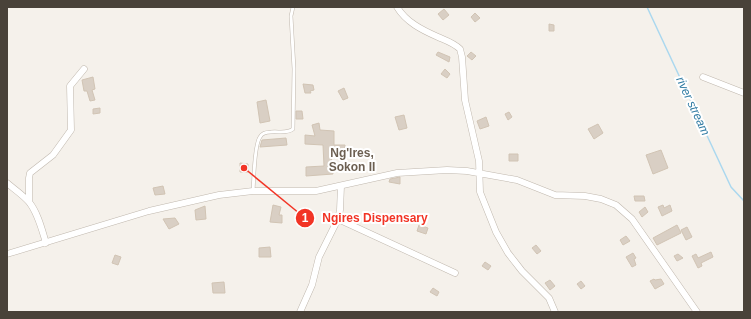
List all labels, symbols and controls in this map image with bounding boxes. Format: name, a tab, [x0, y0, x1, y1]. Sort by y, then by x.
water label: river stream	[673, 74, 713, 138]
district label: Ng'lres, Sokon II	[329, 146, 375, 174]
callout: Ngires Dispensary	[295, 206, 436, 230]
text: 1	[302, 211, 309, 225]
text: Ngires Dispensary	[322, 211, 428, 225]

